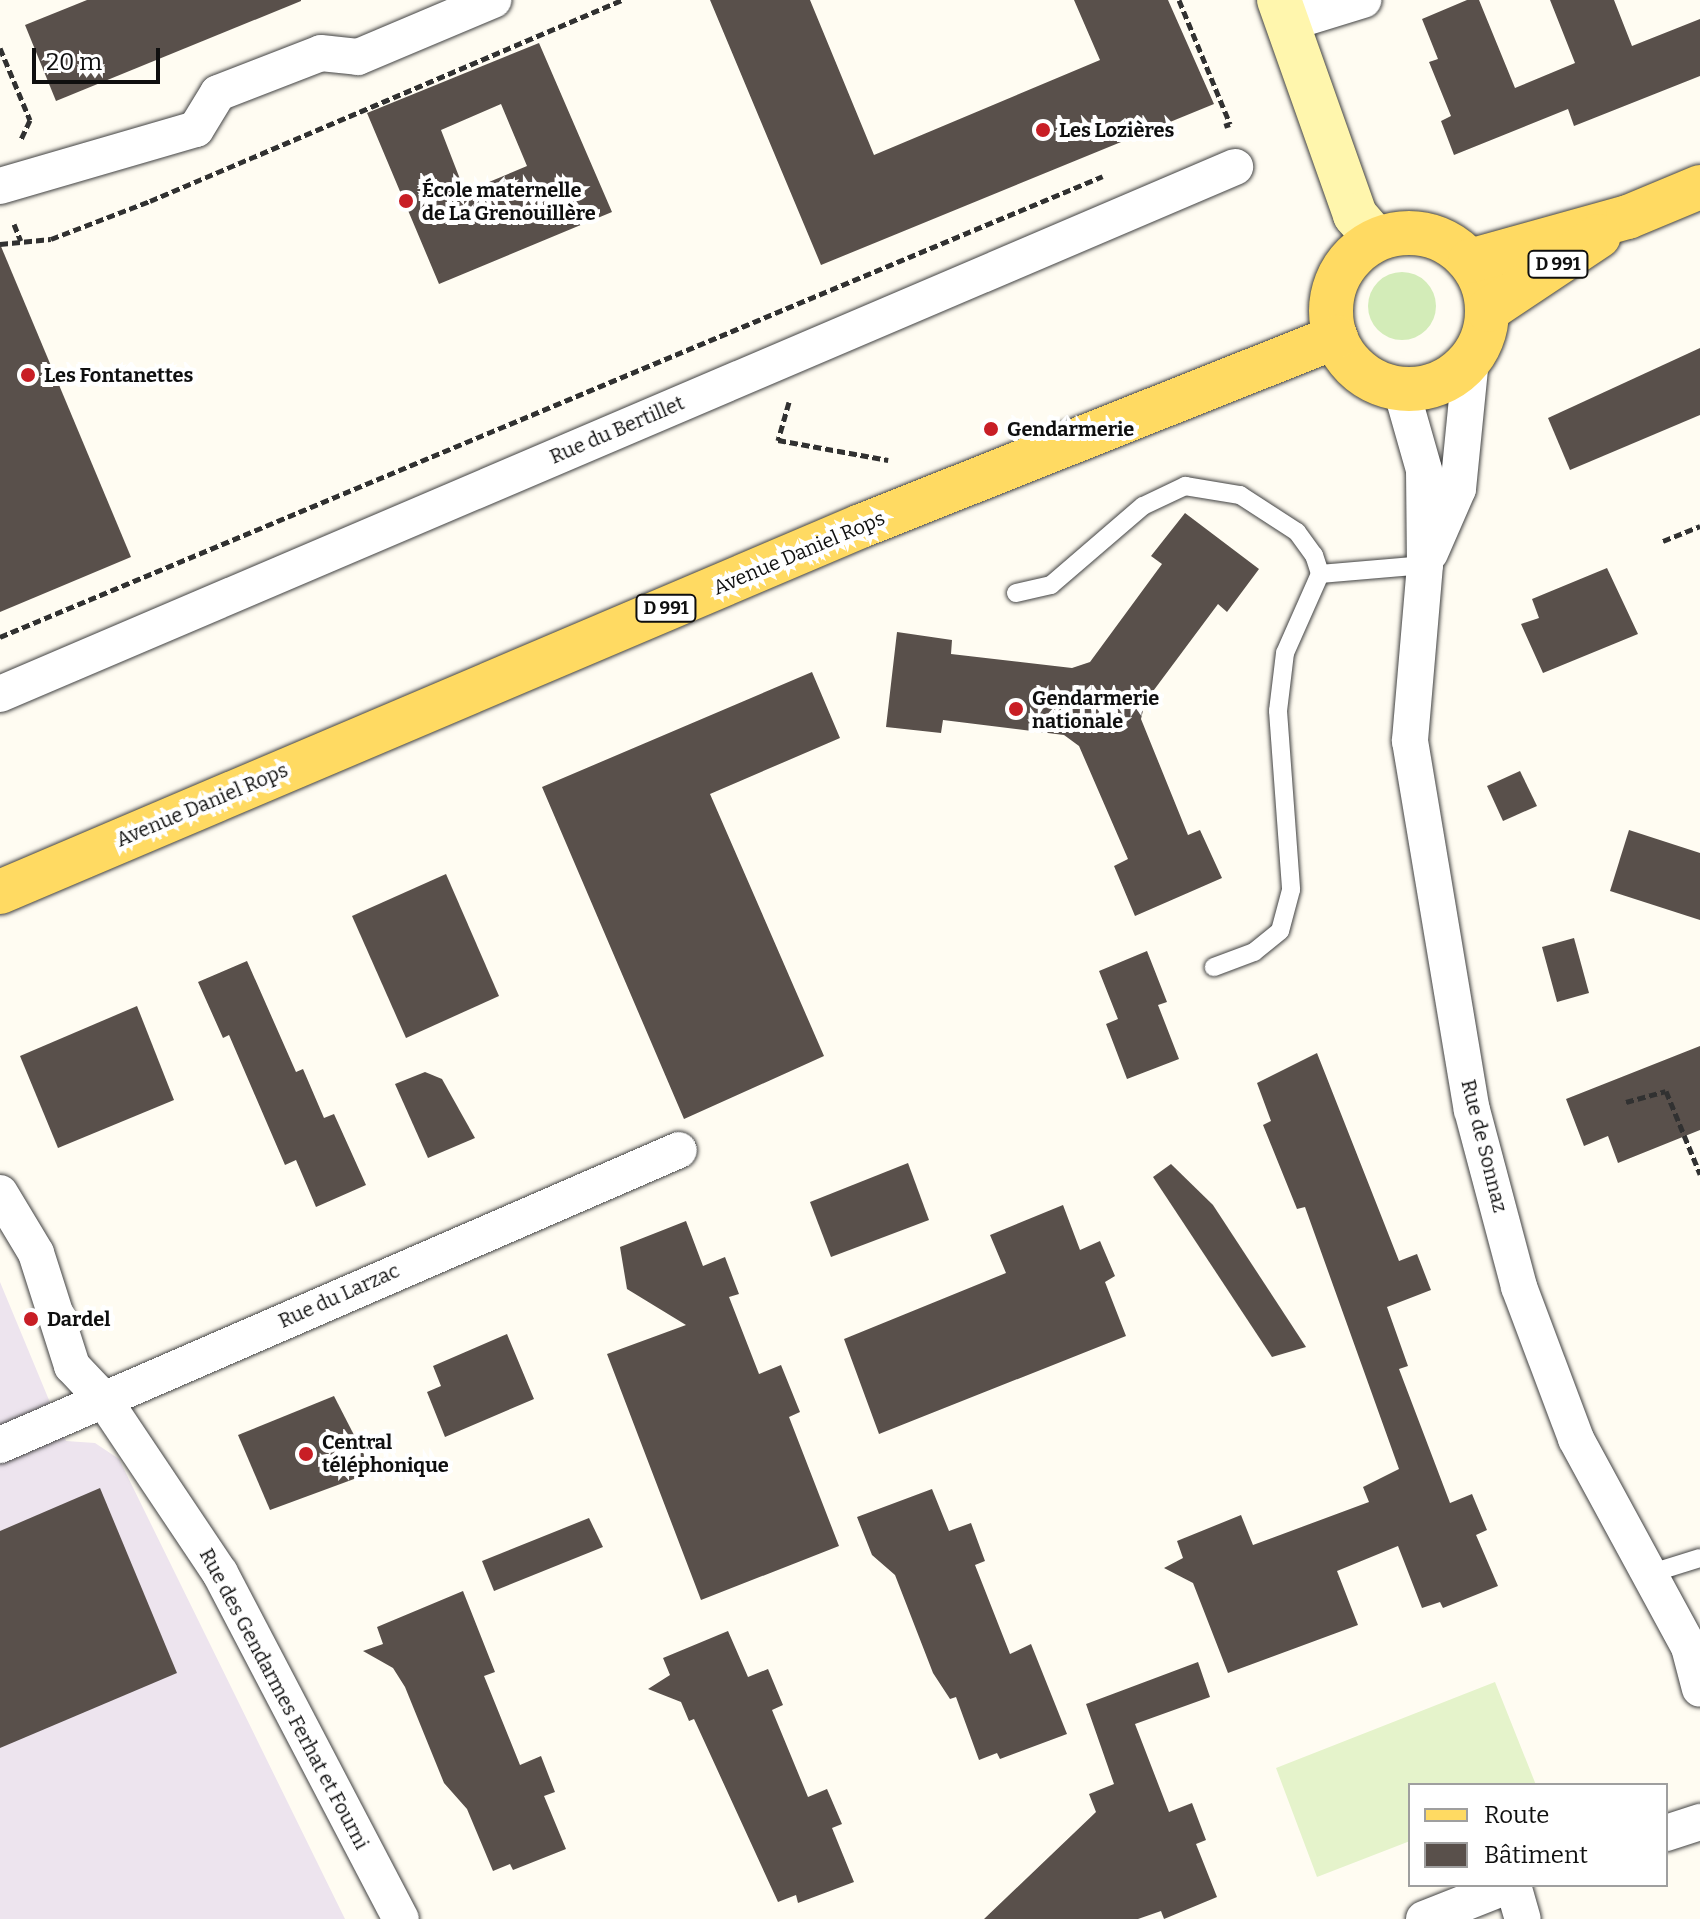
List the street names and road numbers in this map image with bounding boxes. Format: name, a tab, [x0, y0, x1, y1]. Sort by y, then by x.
road number: D 991	[1526, 250, 1590, 278]
street label: Rue du Bertillet	[546, 391, 688, 469]
street label: Avenue Daniel Rops	[710, 506, 888, 600]
road number: D 991	[634, 594, 698, 622]
street label: Avenue Daniel Rops	[113, 758, 291, 852]
street label: Rue de Sonnaz	[1456, 1077, 1512, 1215]
street label: Rue du Larzac	[275, 1259, 403, 1333]
street label: Rue des Gendarmes Ferhat et Fourni	[194, 1544, 374, 1854]

